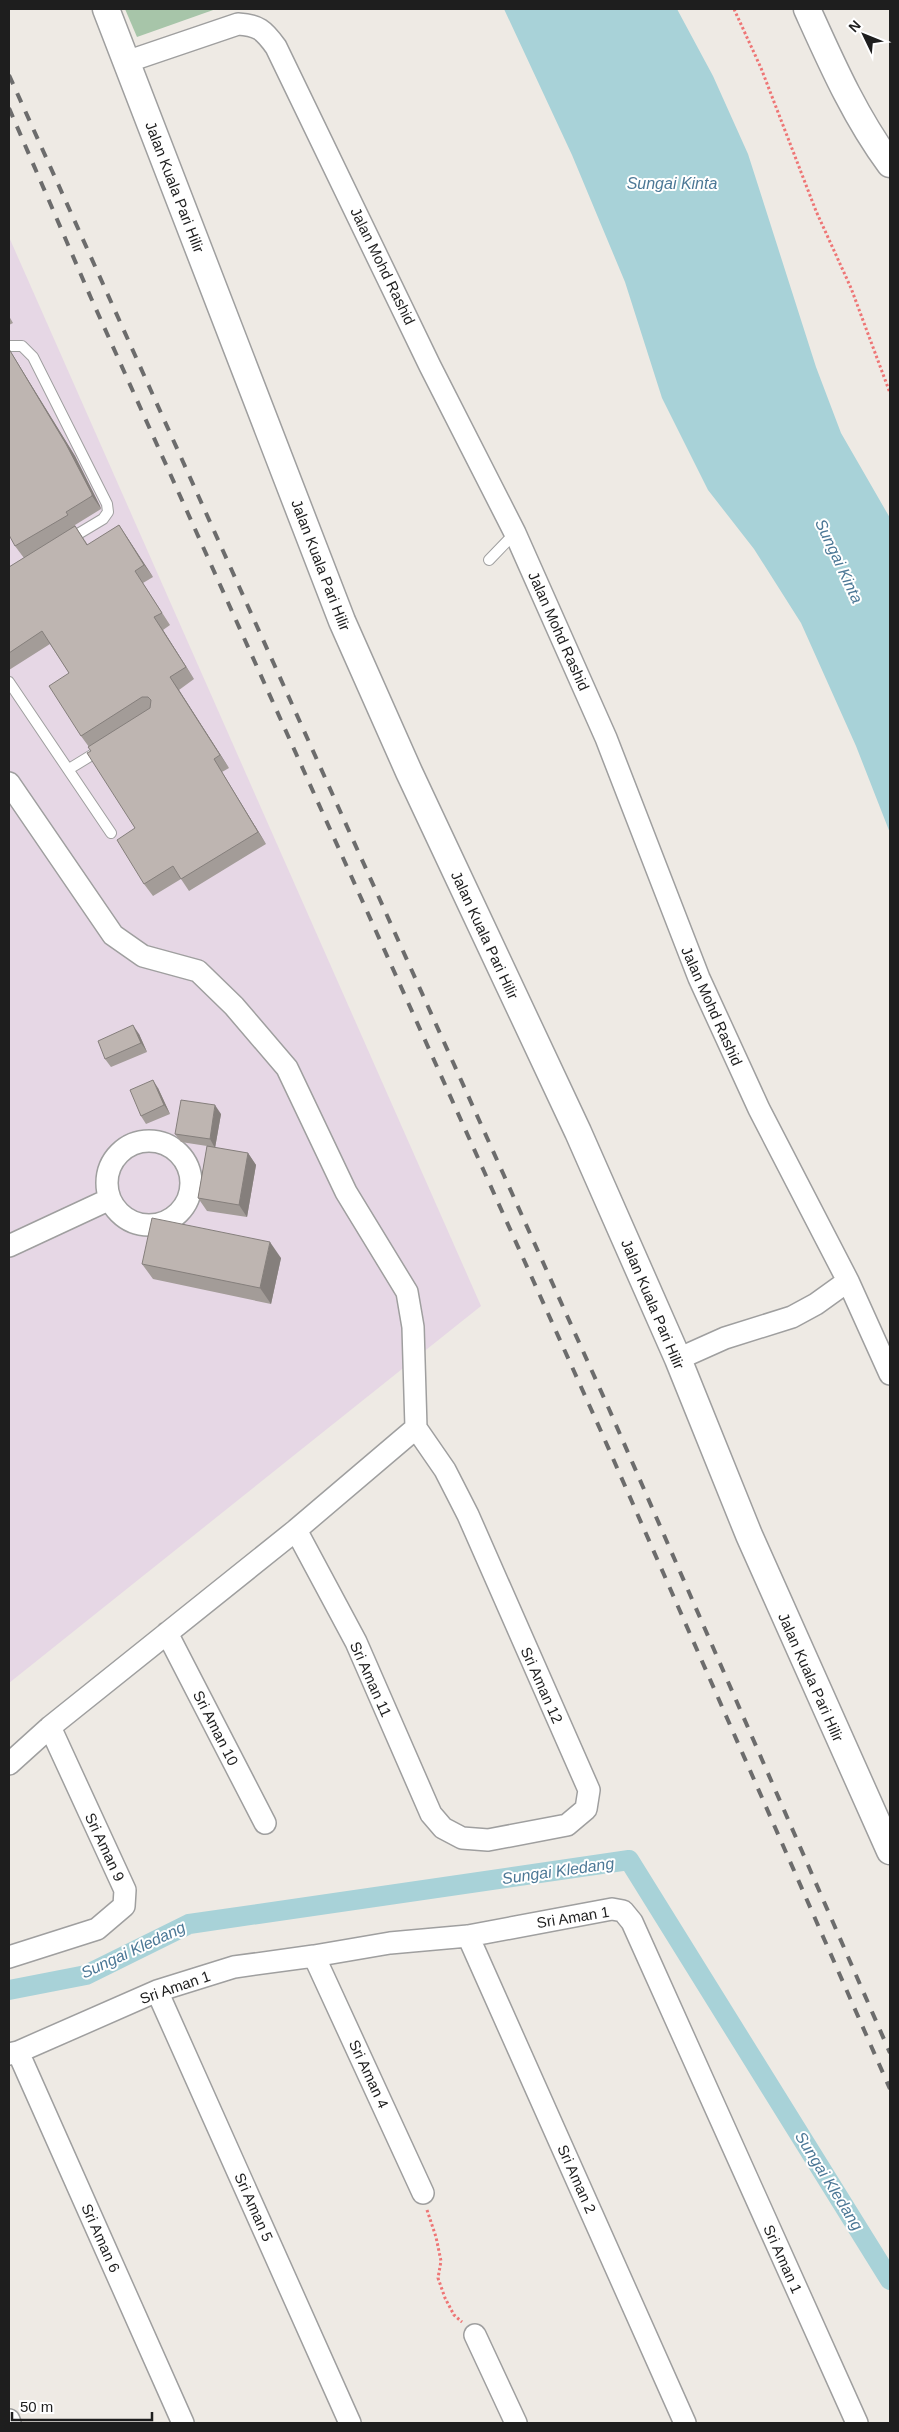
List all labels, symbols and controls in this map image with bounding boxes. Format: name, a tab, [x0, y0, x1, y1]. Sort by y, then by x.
north arrow	[839, 10, 889, 60]
text: N	[845, 17, 864, 35]
street label: Jalan Kuala Pari Hilir	[142, 119, 208, 255]
water label: Sungai Kinta	[627, 175, 717, 192]
street label: Jalan Mohd Rashid	[347, 205, 419, 327]
street label: Jalan Kuala Pari Hilir	[288, 497, 354, 633]
water label: Sungai Kinta	[812, 516, 866, 606]
street label: Jalan Mohd Rashid	[525, 569, 593, 693]
street label: Jalan Kuala Pari Hilir	[448, 868, 522, 1002]
street label: Jalan Mohd Rashid	[678, 944, 746, 1068]
street label: Jalan Kuala Pari Hilir	[618, 1237, 688, 1371]
street label: Jalan Kuala Pari Hilir	[775, 1610, 847, 1744]
street label: Sri Aman 11	[347, 1639, 395, 1719]
street label: Sri Aman 12	[518, 1644, 566, 1726]
street label: Sri Aman 10	[190, 1688, 242, 1768]
street label: Sri Aman 9	[82, 1810, 128, 1884]
water label: Sungai Kledang	[501, 1855, 615, 1887]
street label: Sri Aman 1	[535, 1903, 611, 1931]
water label: Sungai Kledang	[78, 1918, 188, 1982]
street label: Sri Aman 1	[138, 1967, 212, 2007]
street label: Sri Aman 4	[346, 2037, 392, 2111]
water label: Sungai Kledang	[792, 2129, 866, 2233]
street label: Sri Aman 2	[554, 2142, 600, 2216]
street label: Sri Aman 5	[231, 2170, 277, 2244]
street label: Sri Aman 6	[78, 2201, 124, 2275]
street label: Sri Aman 1	[760, 2222, 806, 2296]
scale bar	[12, 2390, 152, 2422]
text: 50 m	[20, 2398, 53, 2415]

